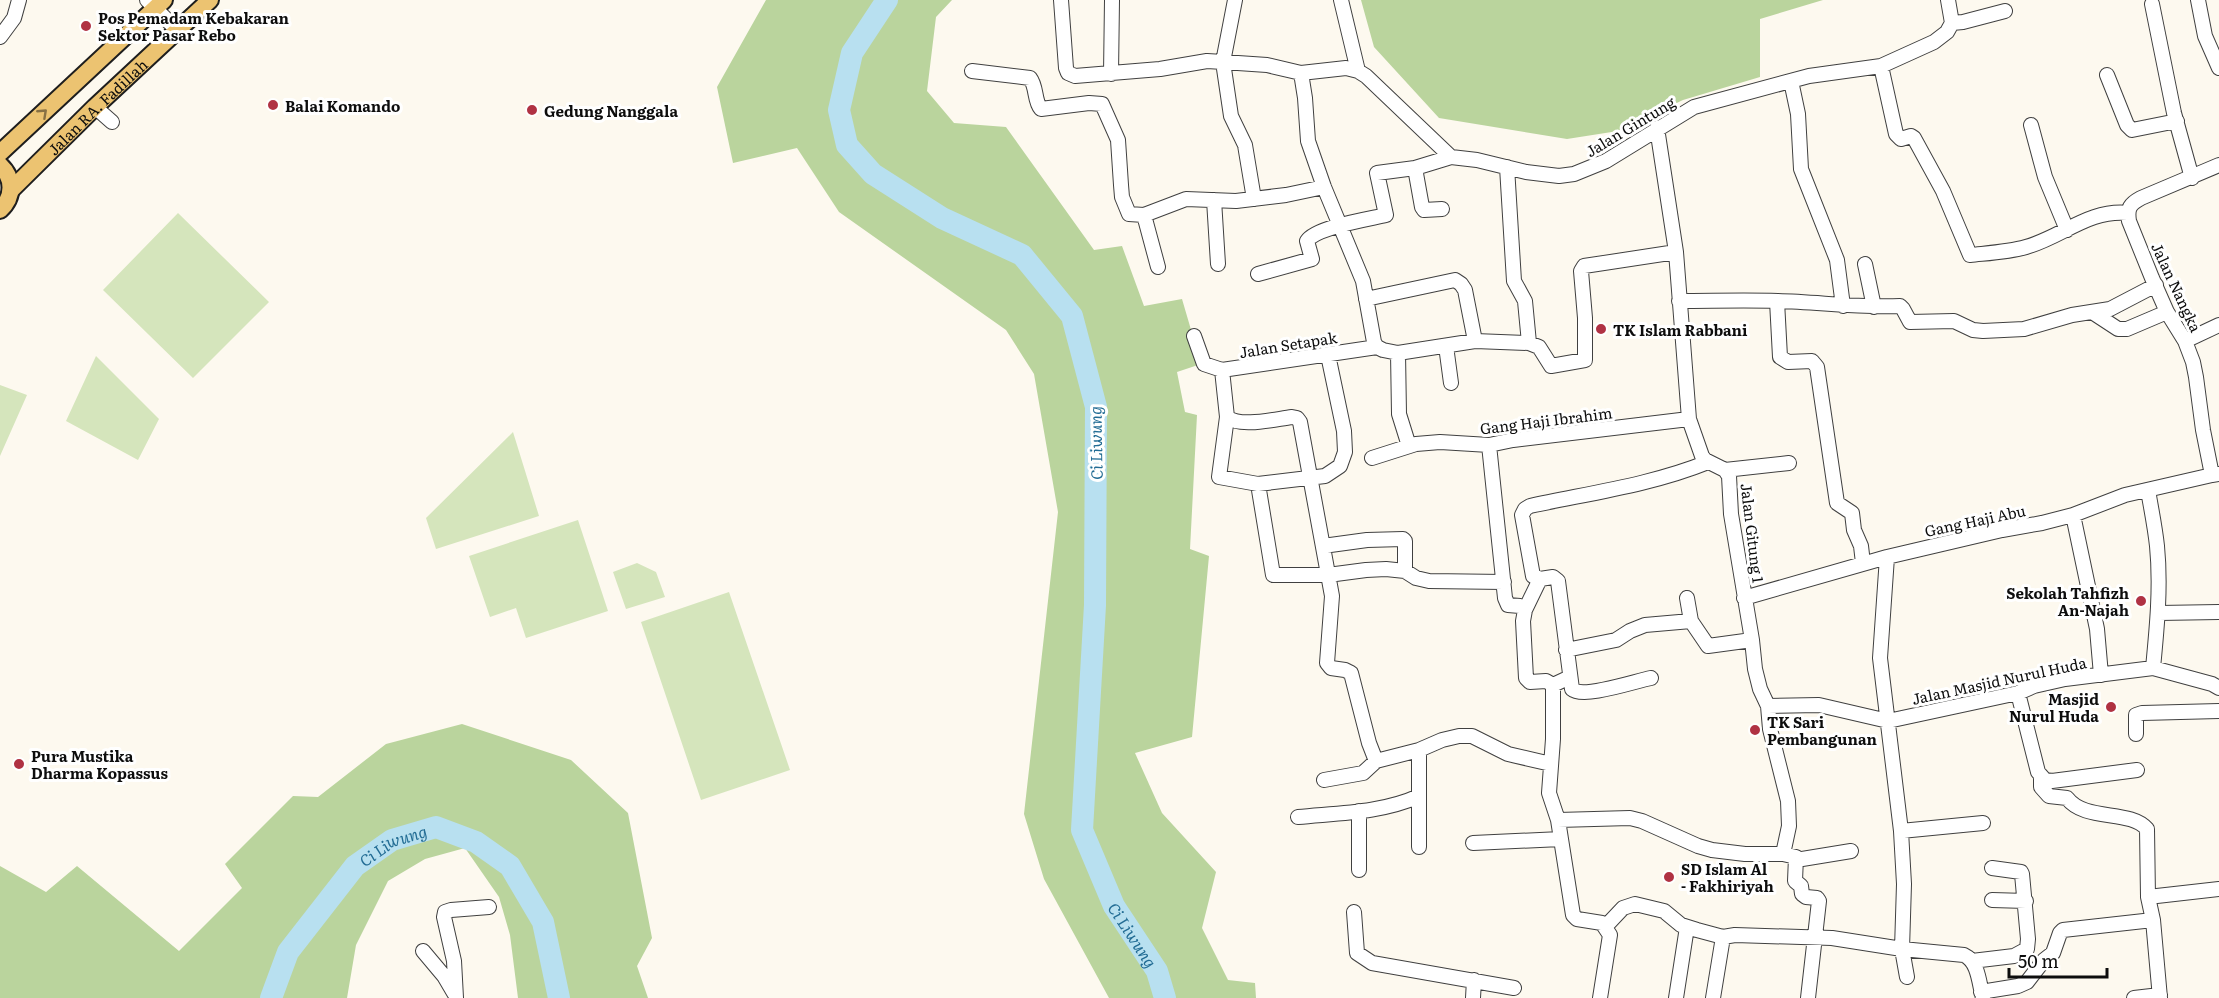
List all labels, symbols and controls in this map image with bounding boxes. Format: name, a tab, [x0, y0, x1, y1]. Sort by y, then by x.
place label: Pos Pemadam Kebakaran Sektor Pasar Rebo	[98, 6, 289, 46]
marker: Pos Pemadam Kebakaran Sektor Pasar Rebo	[79, 19, 93, 33]
street label: Jalan RA. Fadillah	[42, 53, 152, 160]
street label: Jalan Gintung	[1581, 90, 1680, 162]
place label: Balai Komando	[285, 94, 400, 117]
marker: Balai Komando	[266, 98, 280, 112]
place label: Gedung Nanggala	[544, 99, 678, 122]
marker: Gedung Nanggala	[525, 103, 539, 117]
one-way arrow	[36, 109, 46, 120]
street label: Jalan Nangka	[2146, 238, 2208, 337]
place label: TK Islam Rabbani	[1613, 318, 1748, 341]
marker: TK Islam Rabbani	[1594, 322, 1608, 336]
street label: Jalan Setapak	[1238, 325, 1339, 363]
street label: Gang Haji Ibrahim	[1478, 400, 1614, 440]
water label: Ci Liwung	[1082, 406, 1108, 480]
street label: Jalan Gitung 1	[1735, 482, 1771, 584]
street label: Gang Haji Abu	[1922, 498, 2028, 542]
place label: Sekolah Tahfizh An-Najah	[2006, 581, 2129, 621]
marker: Sekolah Tahfizh An-Najah	[2134, 594, 2148, 608]
street label: Jalan Masjid Nurul Huda	[1910, 653, 2088, 707]
place label: Masjid Nurul Huda	[2009, 689, 2099, 724]
marker: Masjid Nurul Huda	[2104, 700, 2118, 714]
place label: TK Sari Pembangunan	[1767, 710, 1877, 750]
marker: TK Sari Pembangunan	[1748, 723, 1762, 737]
place label: Pura Mustika Dharma Kopassus	[31, 744, 169, 784]
marker: Pura Mustika Dharma Kopassus	[12, 757, 26, 771]
water label: Ci Liwung	[354, 818, 430, 872]
place label: SD Islam Al - Fakhiriyah	[1681, 857, 1774, 897]
marker: SD Islam Al - Fakhiriyah	[1662, 870, 1676, 884]
water label: Ci Liwung	[1103, 897, 1163, 972]
scale bar	[2009, 941, 2106, 979]
text: 50 m	[2018, 947, 2059, 974]

